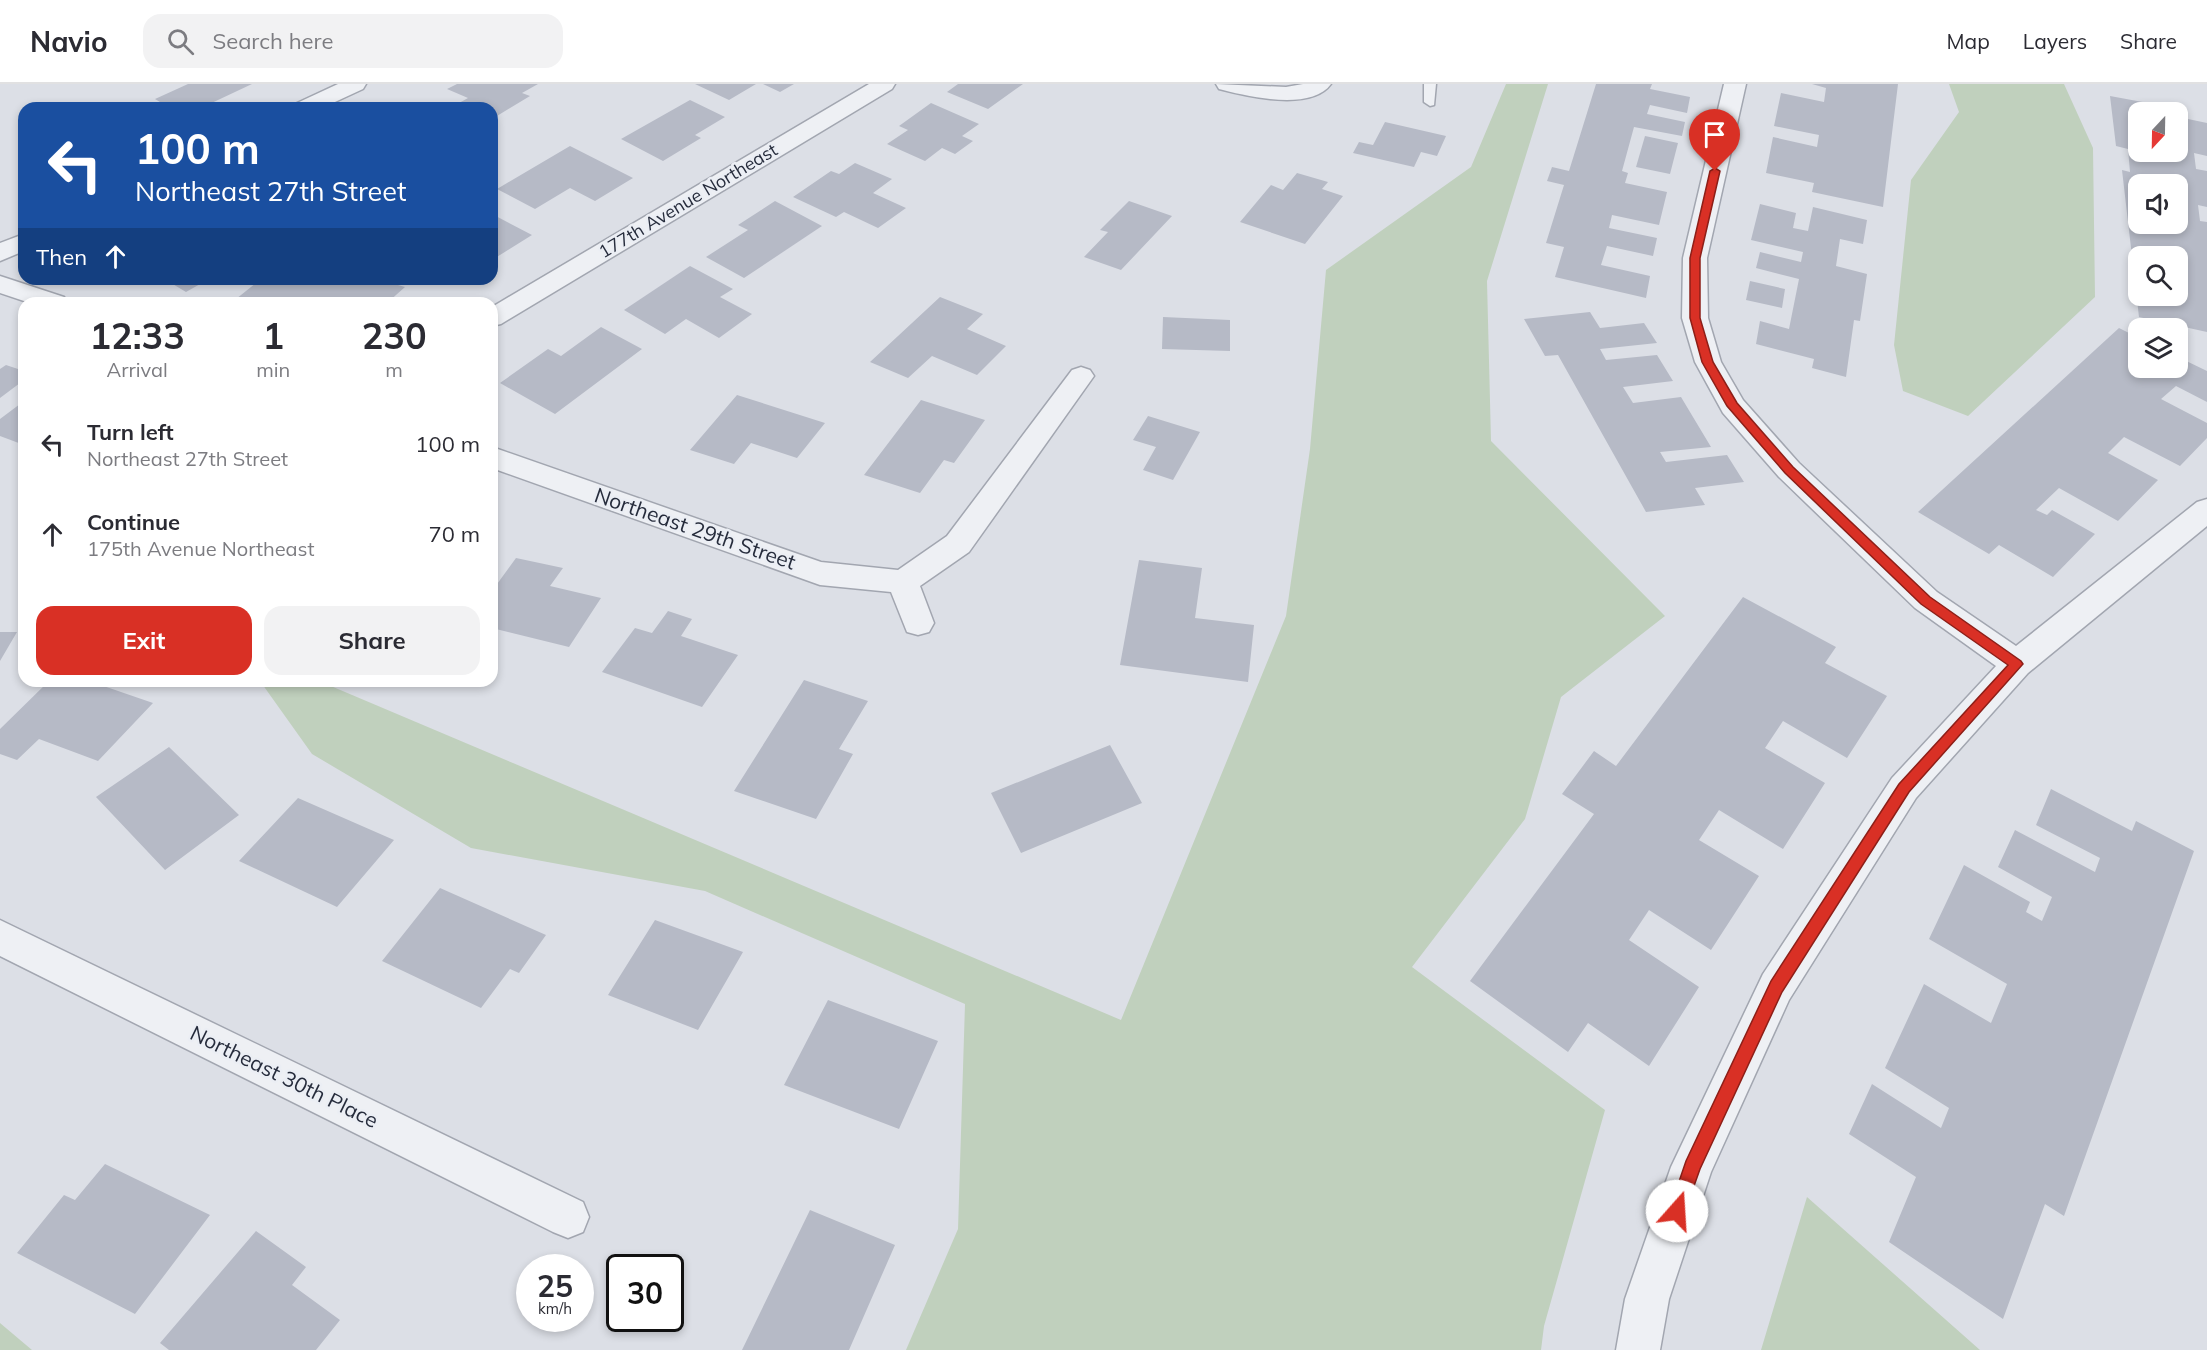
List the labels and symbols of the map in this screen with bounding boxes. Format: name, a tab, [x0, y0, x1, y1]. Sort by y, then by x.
north arrow	[2128, 102, 2188, 162]
pin	[1689, 109, 1740, 171]
street label: 177th Avenue Northeast	[594, 138, 781, 263]
street label: Northeast 29th Street	[591, 481, 799, 575]
street label: Northeast 30th Place	[186, 1019, 383, 1133]
position arrow	[1645, 1179, 1709, 1243]
speed limit sign: 30	[606, 1254, 684, 1332]

